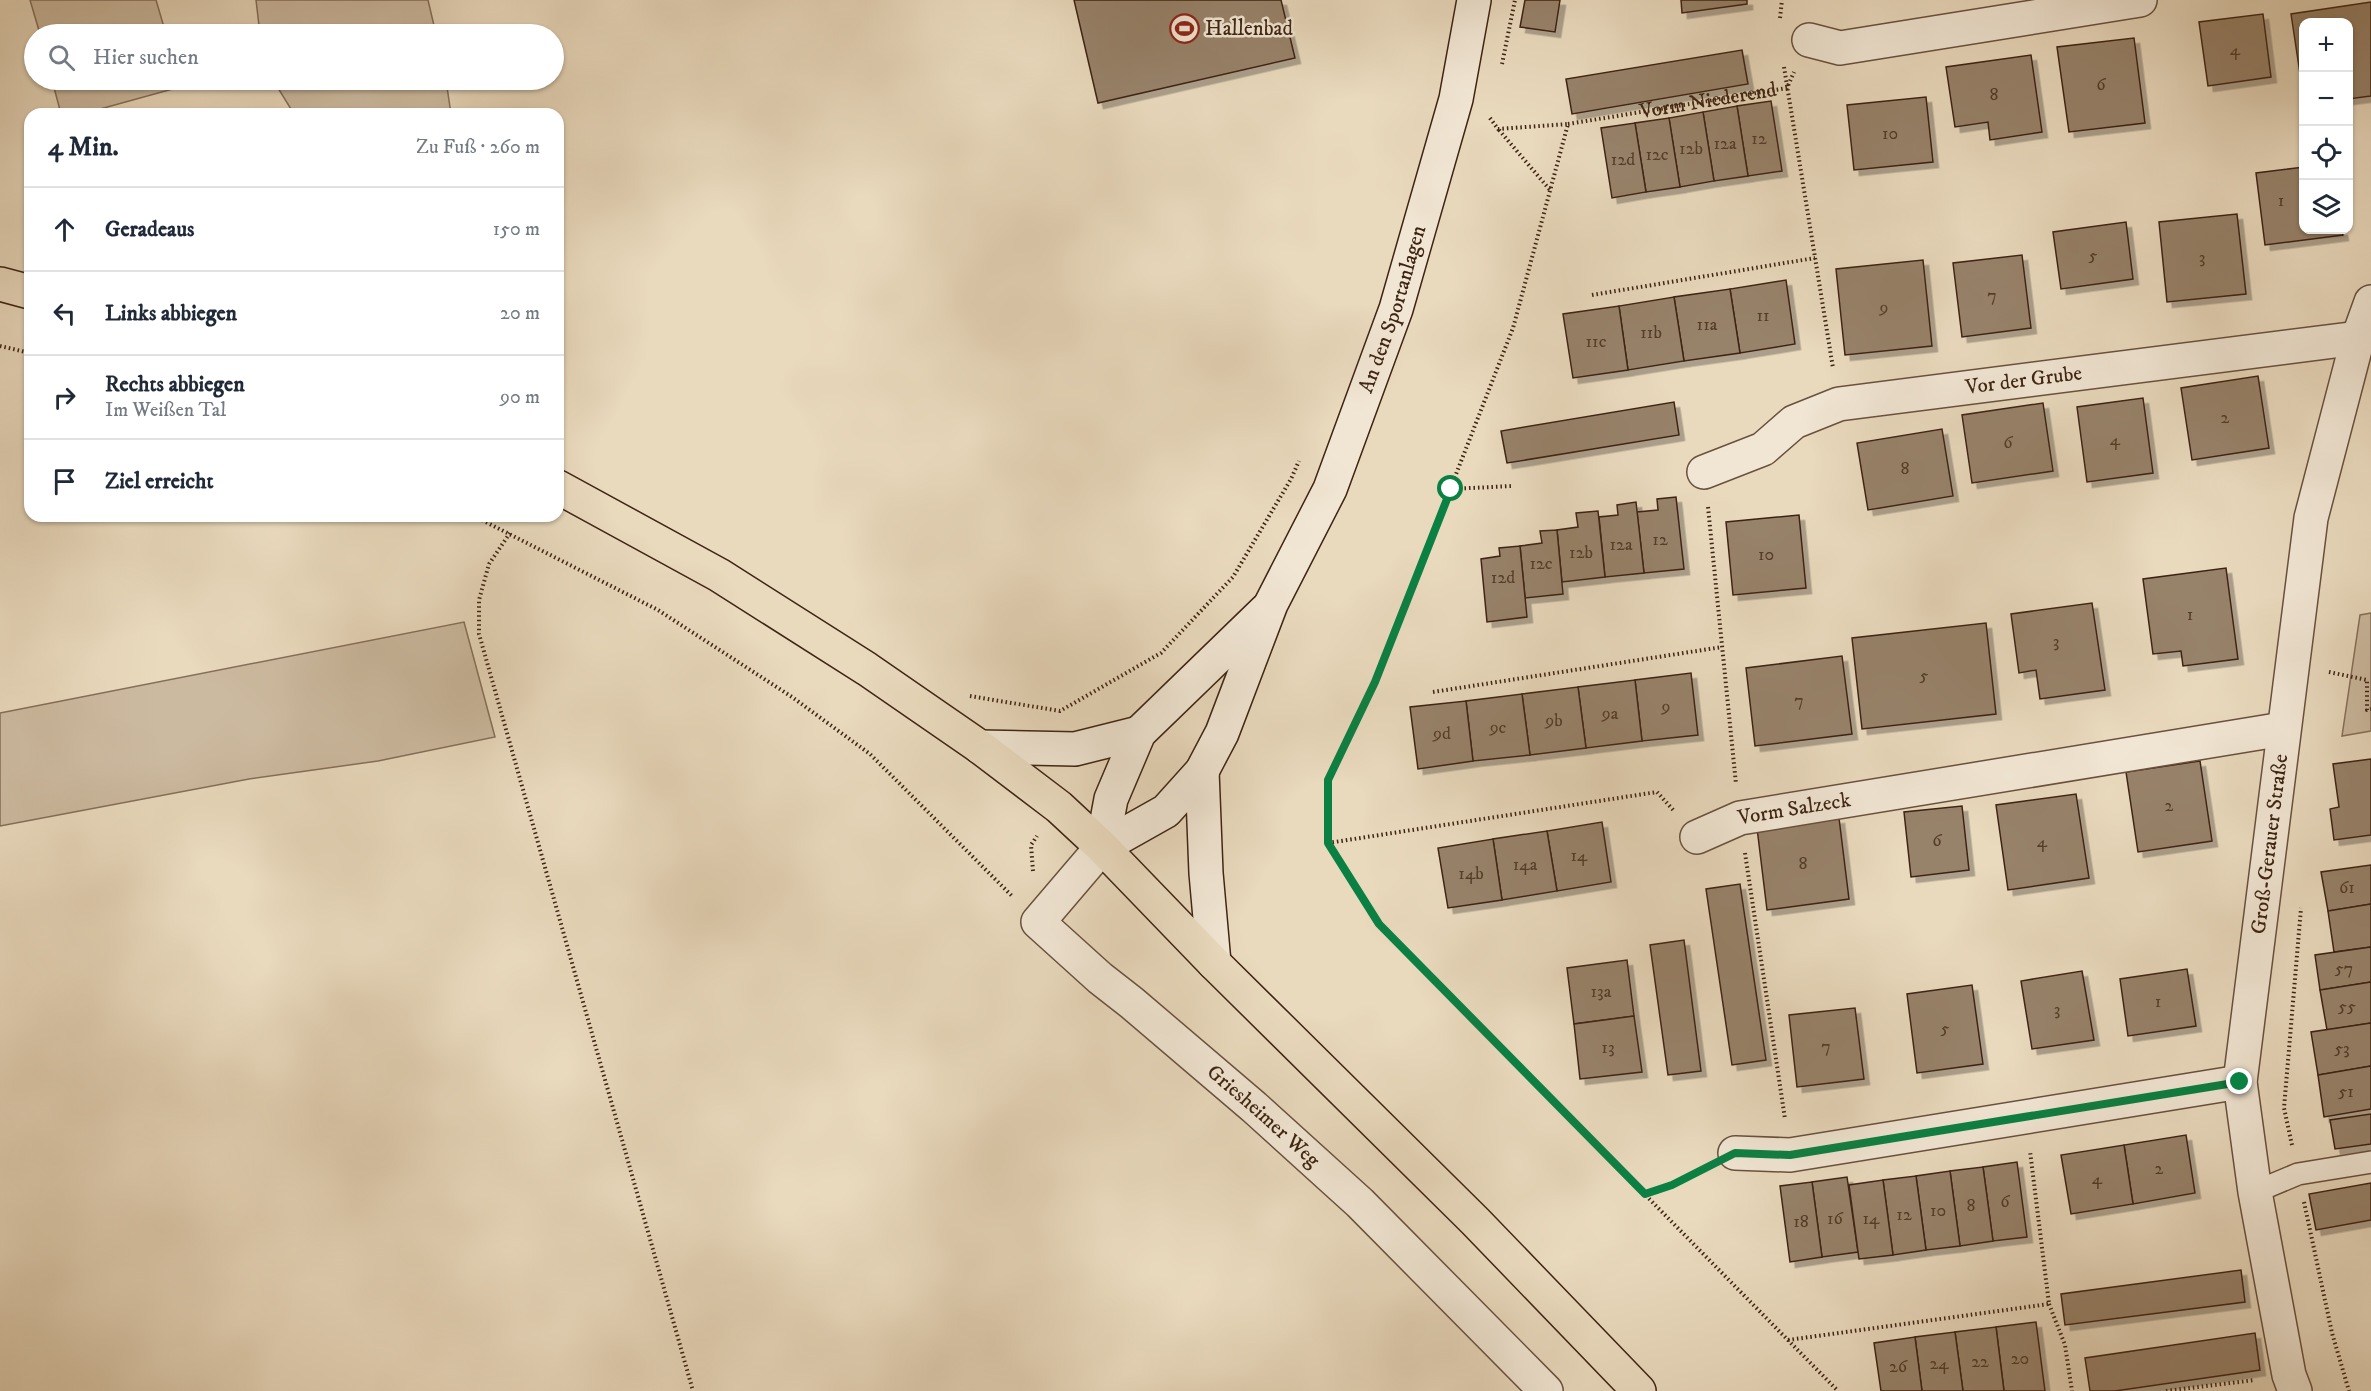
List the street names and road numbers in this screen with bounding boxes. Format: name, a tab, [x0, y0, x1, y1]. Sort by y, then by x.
street label: Vorm Niederend	[1637, 77, 1779, 125]
street label: An den Sportanlagen	[1353, 222, 1432, 397]
street label: Vor der Grube	[1963, 360, 2084, 401]
street label: Groß-Gerauer Straße	[2246, 752, 2294, 936]
street label: Vorm Salzeck	[1735, 787, 1853, 831]
street label: Griesheimer Weg	[1201, 1059, 1326, 1174]

